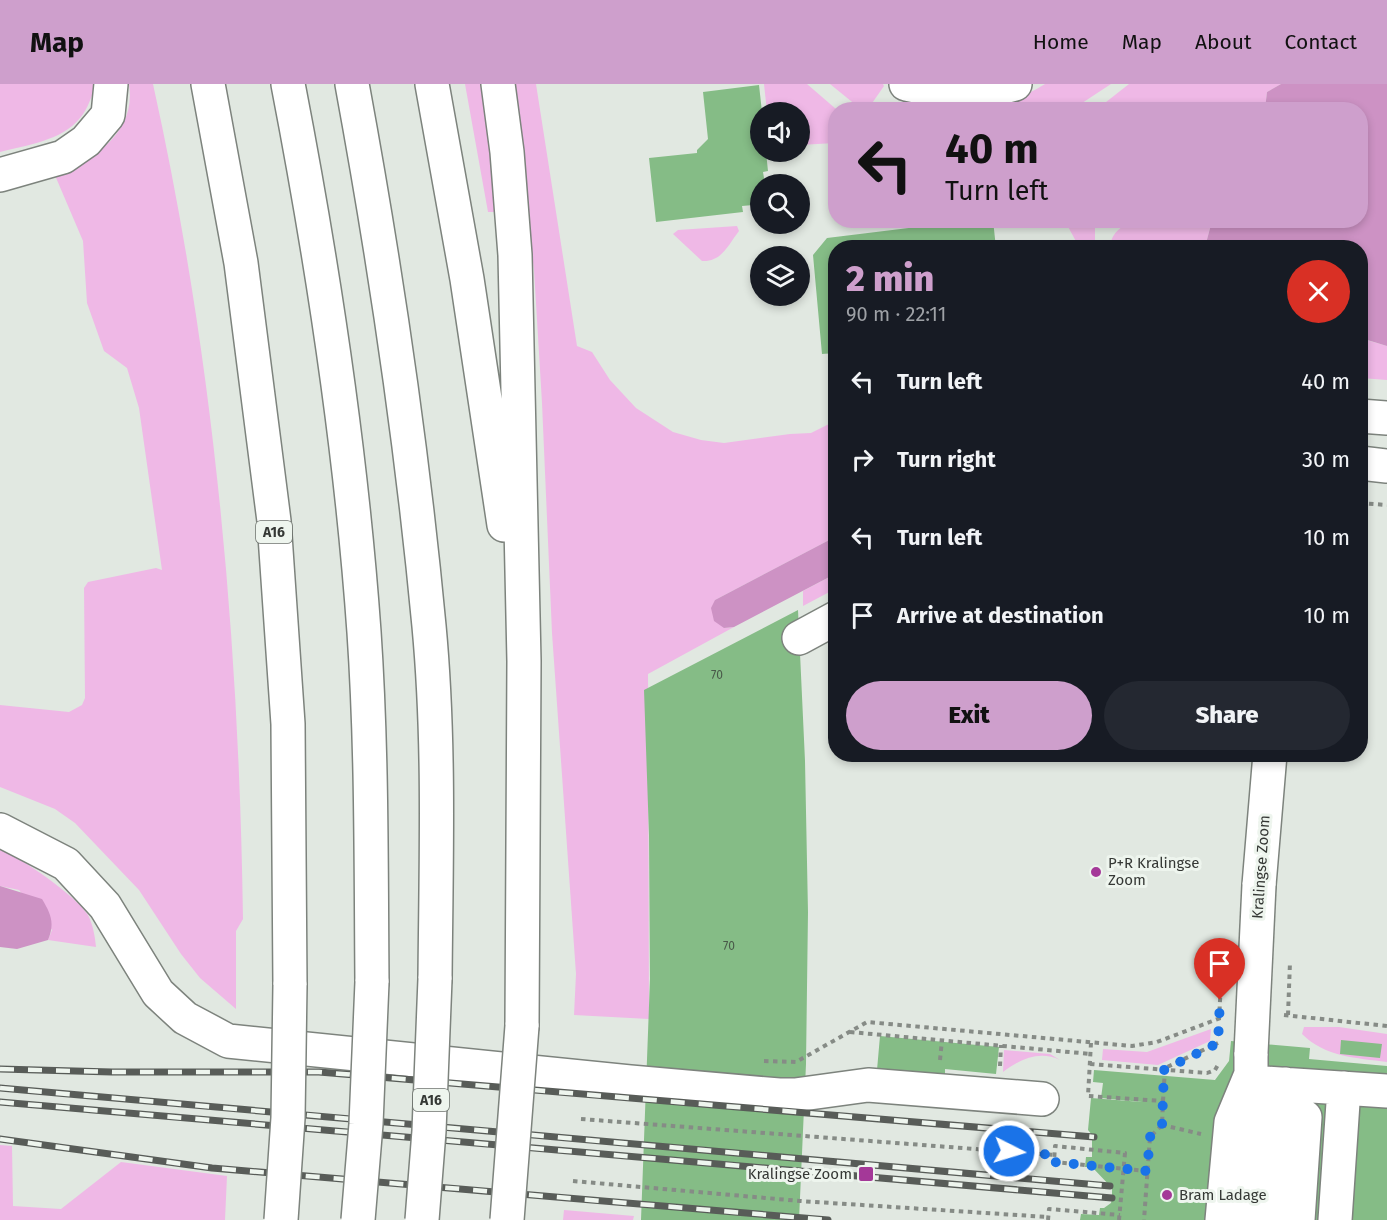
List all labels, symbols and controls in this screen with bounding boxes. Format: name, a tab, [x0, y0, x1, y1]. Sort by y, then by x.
text: Map	[30, 26, 84, 59]
text: Home	[1033, 29, 1089, 55]
text: Map	[1122, 29, 1162, 55]
text: About	[1195, 29, 1252, 55]
text: Contact	[1285, 29, 1357, 55]
map controls	[750, 102, 810, 306]
button: sound	[750, 102, 810, 162]
text: 40 m	[945, 124, 1039, 174]
icon: left	[846, 126, 924, 204]
button: search	[750, 174, 810, 234]
text: Turn left	[945, 175, 1048, 207]
button: layers	[750, 246, 810, 306]
text: 2 min	[846, 257, 934, 301]
button: close	[1287, 260, 1350, 323]
text: 90 m · 22:11	[846, 302, 946, 326]
icon: left	[846, 365, 879, 398]
text: Turn left	[897, 368, 982, 395]
text: 40 m	[1301, 368, 1350, 395]
icon: right	[846, 443, 879, 476]
text: Turn right	[897, 446, 996, 473]
text: 30 m	[1302, 446, 1350, 473]
road number: A16	[256, 521, 292, 543]
icon: left	[846, 521, 879, 554]
text: Turn left	[897, 524, 982, 551]
text: 10 m	[1304, 524, 1350, 551]
icon: arrive	[846, 599, 879, 632]
text: Arrive at destination	[897, 602, 1104, 629]
text: 10 m	[1304, 602, 1350, 629]
house number: 70	[711, 668, 723, 682]
button: Exit	[846, 681, 1092, 750]
button: Share	[1104, 681, 1350, 750]
street label: Kralingse Zoom	[1248, 814, 1274, 920]
place label: P+R Kralingse Zoom	[1108, 854, 1199, 889]
marker: P+R Kralingse Zoom	[1089, 865, 1103, 879]
pin	[1194, 938, 1245, 1000]
house number: 70	[723, 939, 735, 953]
icon: arrive	[1203, 947, 1236, 980]
road number: A16	[413, 1089, 449, 1111]
position arrow	[977, 1119, 1041, 1183]
place label: Kralingse Zoom	[748, 1165, 852, 1183]
marker: Kralingse Zoom	[857, 1165, 875, 1183]
place label: Bram Ladage	[1179, 1186, 1267, 1204]
marker: Bram Ladage	[1160, 1188, 1174, 1202]

